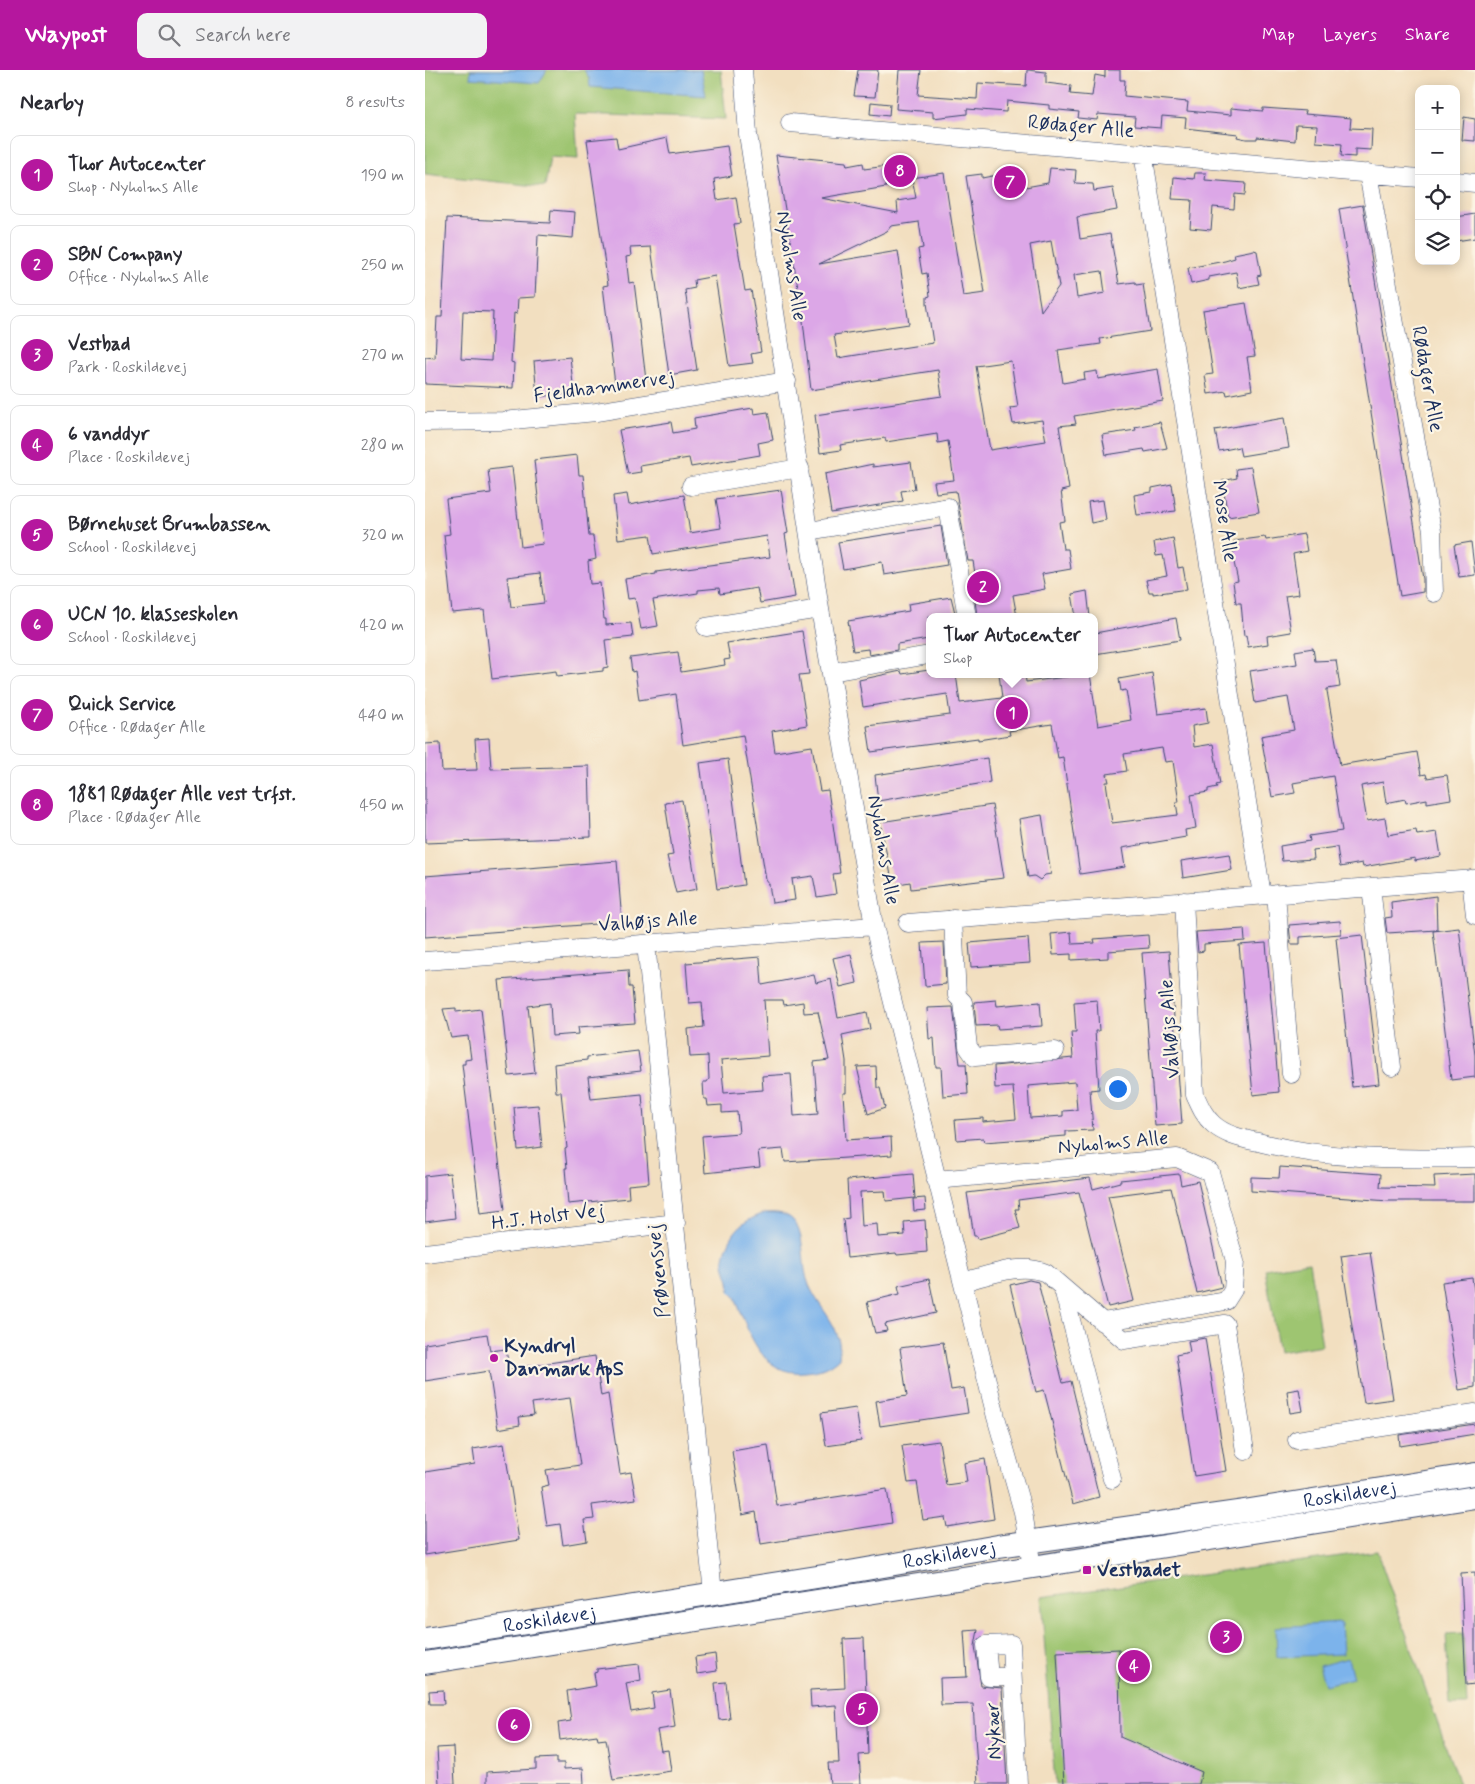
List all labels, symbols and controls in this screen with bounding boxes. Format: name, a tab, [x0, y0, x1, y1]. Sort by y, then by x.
search box	[137, 13, 487, 58]
text: Waypost	[25, 20, 107, 51]
icon: search	[155, 21, 183, 49]
text: Search here	[195, 23, 291, 48]
text: Map	[1262, 23, 1295, 47]
text: Layers	[1323, 23, 1377, 47]
text: Share	[1405, 23, 1450, 47]
map controls	[1415, 85, 1460, 265]
button: +	[1415, 85, 1460, 130]
text: Nearby	[20, 89, 84, 117]
text: 8 results	[345, 92, 405, 113]
street label: Rødager Alle	[1026, 109, 1136, 147]
button: −	[1415, 130, 1460, 175]
text: Thor Autocenter	[68, 152, 205, 177]
pin: 8	[884, 152, 916, 190]
pin: 7	[994, 163, 1026, 201]
text: 1	[33, 165, 41, 186]
text: 190 m	[361, 165, 404, 186]
button: locate	[1415, 175, 1460, 220]
text: Shop · Nyholms Alle	[68, 177, 198, 198]
street label: Nyholms Alle	[769, 209, 813, 323]
button: layers	[1415, 220, 1460, 265]
text: SBN Company	[68, 242, 182, 267]
text: 2	[33, 255, 41, 276]
text: 250 m	[361, 255, 404, 276]
text: Office · Nyholms Alle	[68, 267, 209, 288]
street label: Rødager Alle	[1402, 324, 1450, 434]
text: Vestbad	[68, 332, 130, 357]
text: 3	[33, 345, 41, 366]
text: 270 m	[361, 345, 404, 366]
text: Park · Roskildevej	[68, 357, 187, 378]
street label: Fjeldhammervej	[532, 364, 676, 410]
text: 6 vanddyr	[68, 422, 149, 447]
text: 4	[32, 435, 42, 456]
text: 280 m	[361, 435, 404, 456]
text: Place · Roskildevej	[68, 447, 190, 468]
street label: Mose Alle	[1204, 478, 1244, 564]
text: Børnehuset Brumbassen	[68, 512, 270, 537]
text: 5	[32, 525, 42, 546]
text: 320 m	[362, 525, 404, 546]
text: School · Roskildevej	[68, 537, 196, 558]
pin: 2	[967, 568, 999, 606]
text: UCN 10. klasseskolen	[68, 602, 238, 627]
popup	[926, 613, 1098, 678]
text: 6	[33, 615, 41, 636]
text: 420 m	[360, 615, 404, 636]
text: Thor Autocenter	[943, 623, 1081, 648]
text: School · Roskildevej	[68, 627, 196, 648]
text: Shop	[943, 648, 973, 669]
text: Quick Service	[68, 692, 176, 717]
pin: 1	[996, 694, 1028, 732]
text: 7	[32, 705, 42, 726]
text: 440 m	[358, 705, 404, 726]
text: Office · Rødager Alle	[68, 717, 206, 738]
text: 1881 Rødager Alle vest trfst.	[68, 782, 296, 807]
street label: Nyholms Alle	[860, 793, 906, 907]
text: 8	[32, 795, 42, 816]
text: 450 m	[359, 795, 404, 816]
text: Place · Rødager Alle	[68, 807, 201, 828]
street label: Valhøjs Alle	[597, 905, 699, 939]
street label: Valhøjs Alle	[1153, 978, 1187, 1080]
your location	[1105, 1076, 1131, 1102]
street label: Nyholms Alle	[1057, 1125, 1169, 1161]
street label: H.J. Holst Vej	[490, 1197, 606, 1237]
street label: Prøvensvej	[641, 1223, 677, 1319]
place label: Kyndryl Danmark ApS	[504, 1333, 624, 1384]
marker: Kyndryl Danmark ApS	[488, 1352, 500, 1364]
street label: Roskildevej	[1302, 1473, 1398, 1515]
street label: Roskildevej	[901, 1533, 997, 1576]
place label: Vestbadet	[1097, 1557, 1182, 1584]
marker: Vestbadet	[1081, 1564, 1093, 1576]
street label: Roskildevej	[501, 1599, 598, 1640]
pin: 3	[1210, 1618, 1242, 1656]
pin: 4	[1118, 1647, 1150, 1685]
pin: 5	[846, 1690, 878, 1728]
street label: Nykær	[979, 1701, 1009, 1761]
pin: 6	[498, 1706, 530, 1744]

